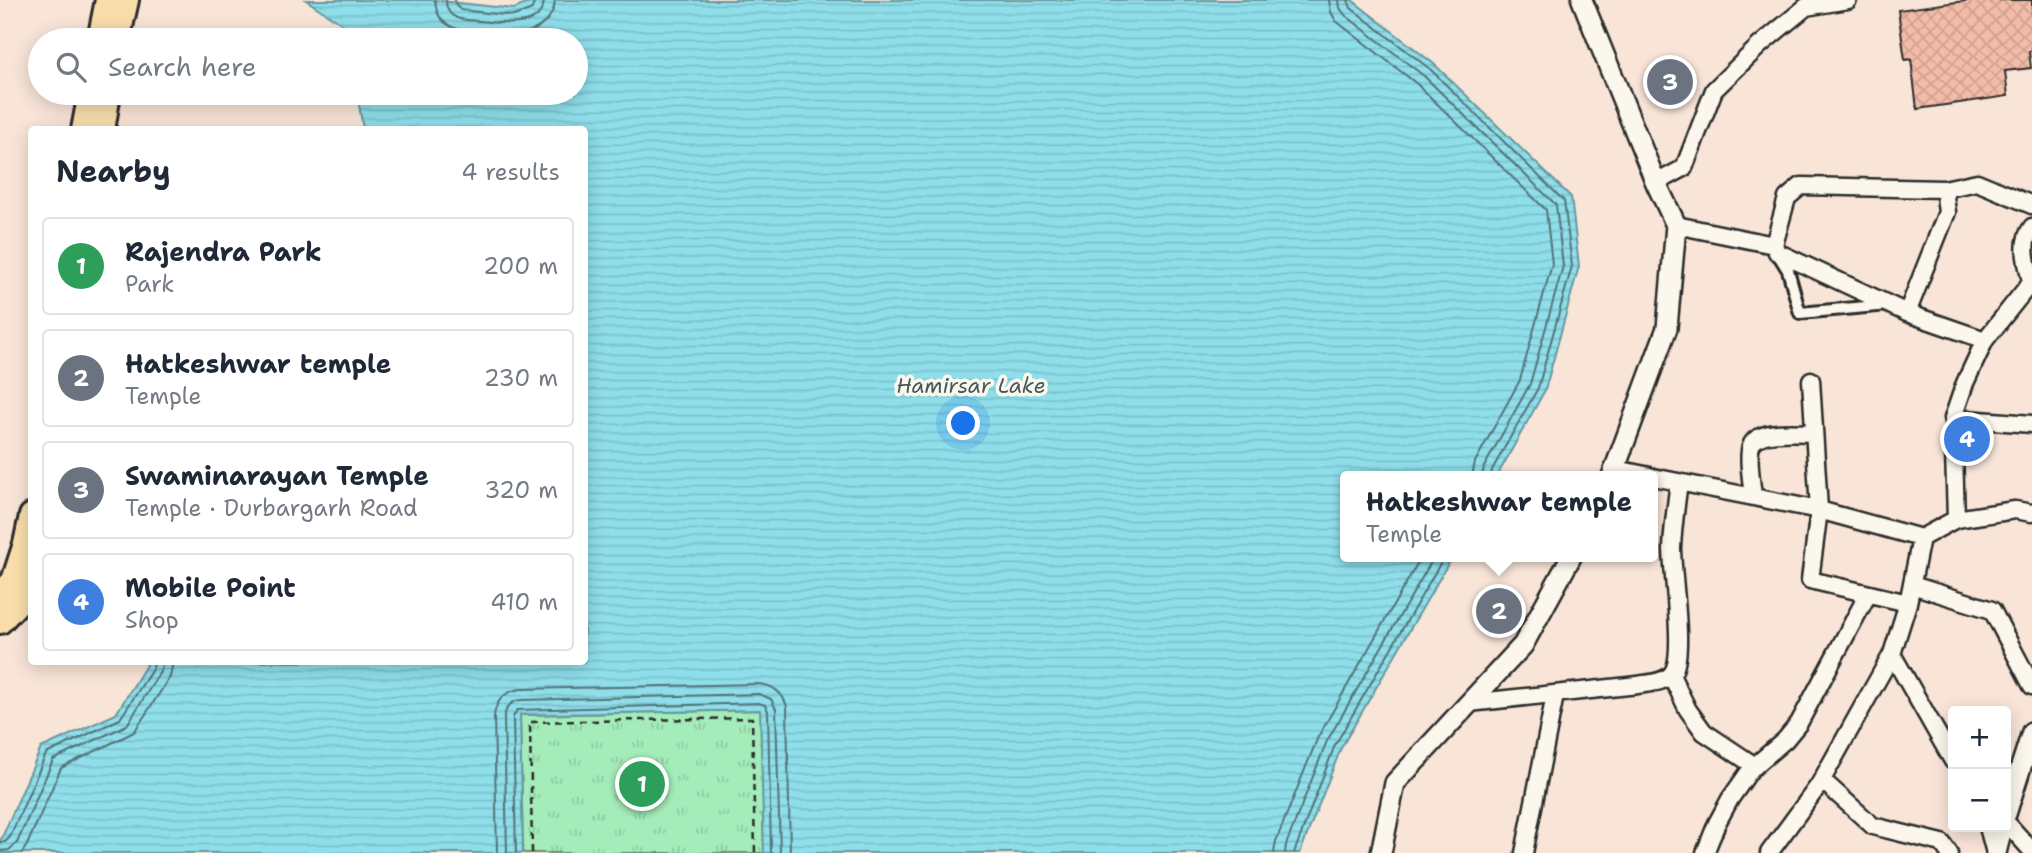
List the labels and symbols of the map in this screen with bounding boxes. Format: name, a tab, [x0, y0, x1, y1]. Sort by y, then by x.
pin: 3	[1647, 56, 1693, 108]
water label: Hamirsar Lake	[896, 372, 1046, 400]
your location	[946, 406, 980, 440]
pin: 4	[1944, 413, 1990, 465]
pin: 2	[1476, 585, 1522, 637]
pin: 1	[619, 758, 665, 810]

